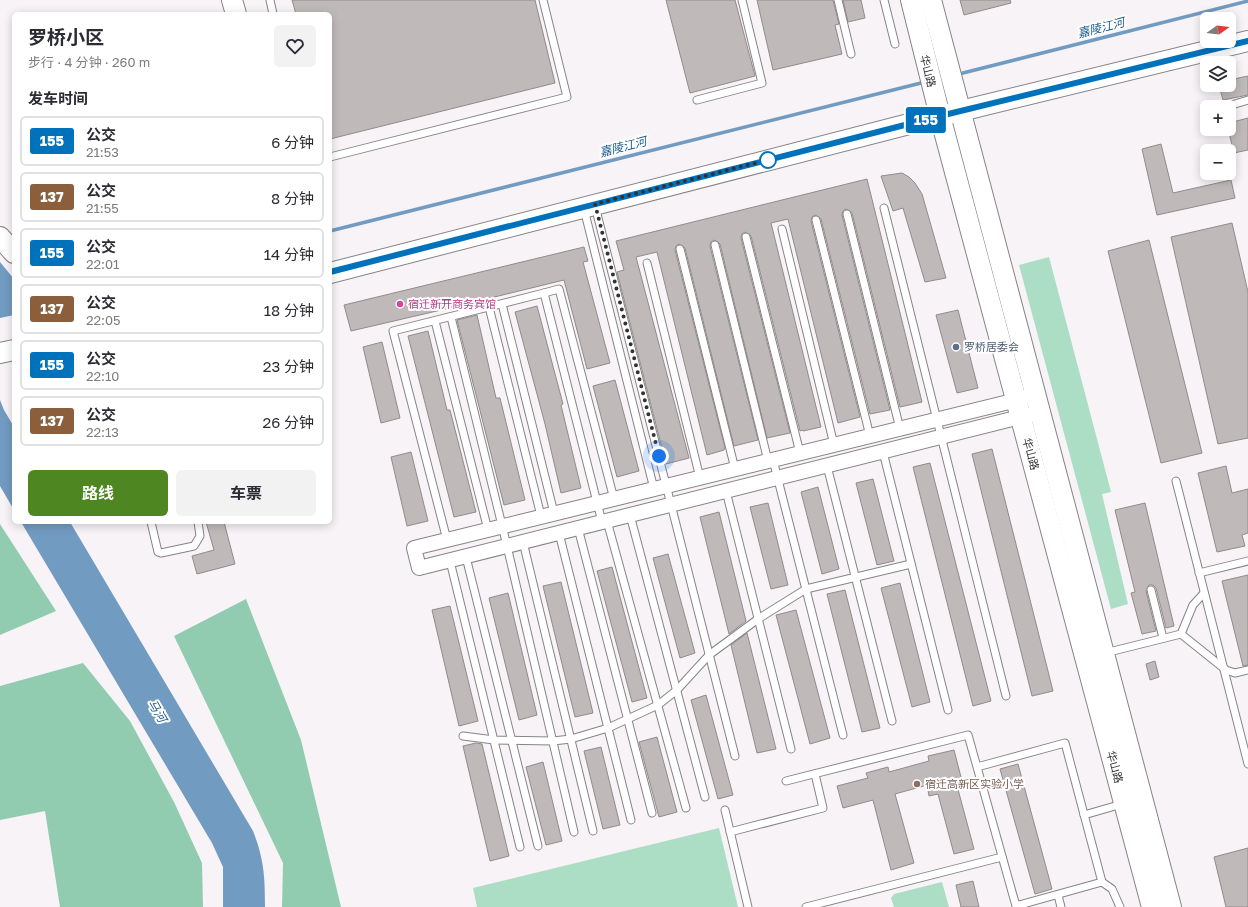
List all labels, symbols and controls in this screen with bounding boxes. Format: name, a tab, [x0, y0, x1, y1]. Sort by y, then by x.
north arrow	[1200, 12, 1236, 48]
map controls	[1200, 12, 1236, 180]
water label: 嘉陵江河	[1076, 14, 1128, 41]
text: 罗桥小区	[28, 25, 104, 48]
button: heart	[274, 25, 316, 67]
street label: 华山路	[918, 53, 939, 88]
text: 步行 · 4 分钟 · 260 m	[28, 54, 150, 70]
button: layers	[1200, 56, 1236, 92]
text: 发车时间	[28, 89, 88, 107]
button: +	[1200, 100, 1236, 136]
line badge: 155	[903, 107, 949, 133]
text: 155	[914, 111, 938, 128]
text: 公交	[86, 125, 116, 143]
text: 155	[40, 132, 64, 149]
text: 6 分钟	[271, 133, 314, 151]
water label: 嘉陵江河	[598, 133, 650, 160]
text: 21:53	[86, 144, 119, 160]
button: −	[1200, 144, 1236, 180]
unlabelled marker	[759, 151, 777, 169]
text: 公交	[86, 181, 116, 199]
text: 137	[40, 188, 64, 205]
text: 8 分钟	[271, 189, 314, 207]
text: 21:55	[86, 200, 119, 216]
text: 公交	[86, 237, 116, 255]
text: 155	[40, 244, 64, 261]
text: 14 分钟	[264, 245, 314, 263]
text: 22:01	[86, 256, 119, 272]
text: 公交	[86, 293, 116, 311]
place label: 宿迁新开商务宾馆	[408, 297, 496, 310]
marker: 宿迁新开商务宾馆	[395, 299, 405, 309]
text: 137	[40, 300, 64, 317]
text: 18 分钟	[264, 301, 314, 319]
text: 22:05	[86, 312, 121, 328]
place label: 罗桥居委会	[964, 340, 1019, 353]
marker: 罗桥居委会	[951, 342, 961, 352]
text: 公交	[86, 349, 116, 367]
text: 155	[40, 356, 64, 373]
text: 23 分钟	[263, 357, 314, 375]
text: 22:10	[86, 368, 119, 384]
text: 公交	[86, 405, 116, 423]
text: 137	[40, 412, 64, 429]
text: 26 分钟	[262, 413, 314, 431]
text: 22:13	[86, 424, 119, 440]
street label: 华山路	[1021, 436, 1042, 471]
your location	[649, 446, 669, 466]
button: 路线	[28, 470, 168, 516]
button: 车票	[176, 470, 316, 516]
water label: 马河	[145, 697, 171, 727]
street label: 华山路	[1105, 749, 1126, 784]
place label: 宿迁高新区实验小学	[925, 777, 1024, 790]
marker: 宿迁高新区实验小学	[912, 779, 922, 789]

